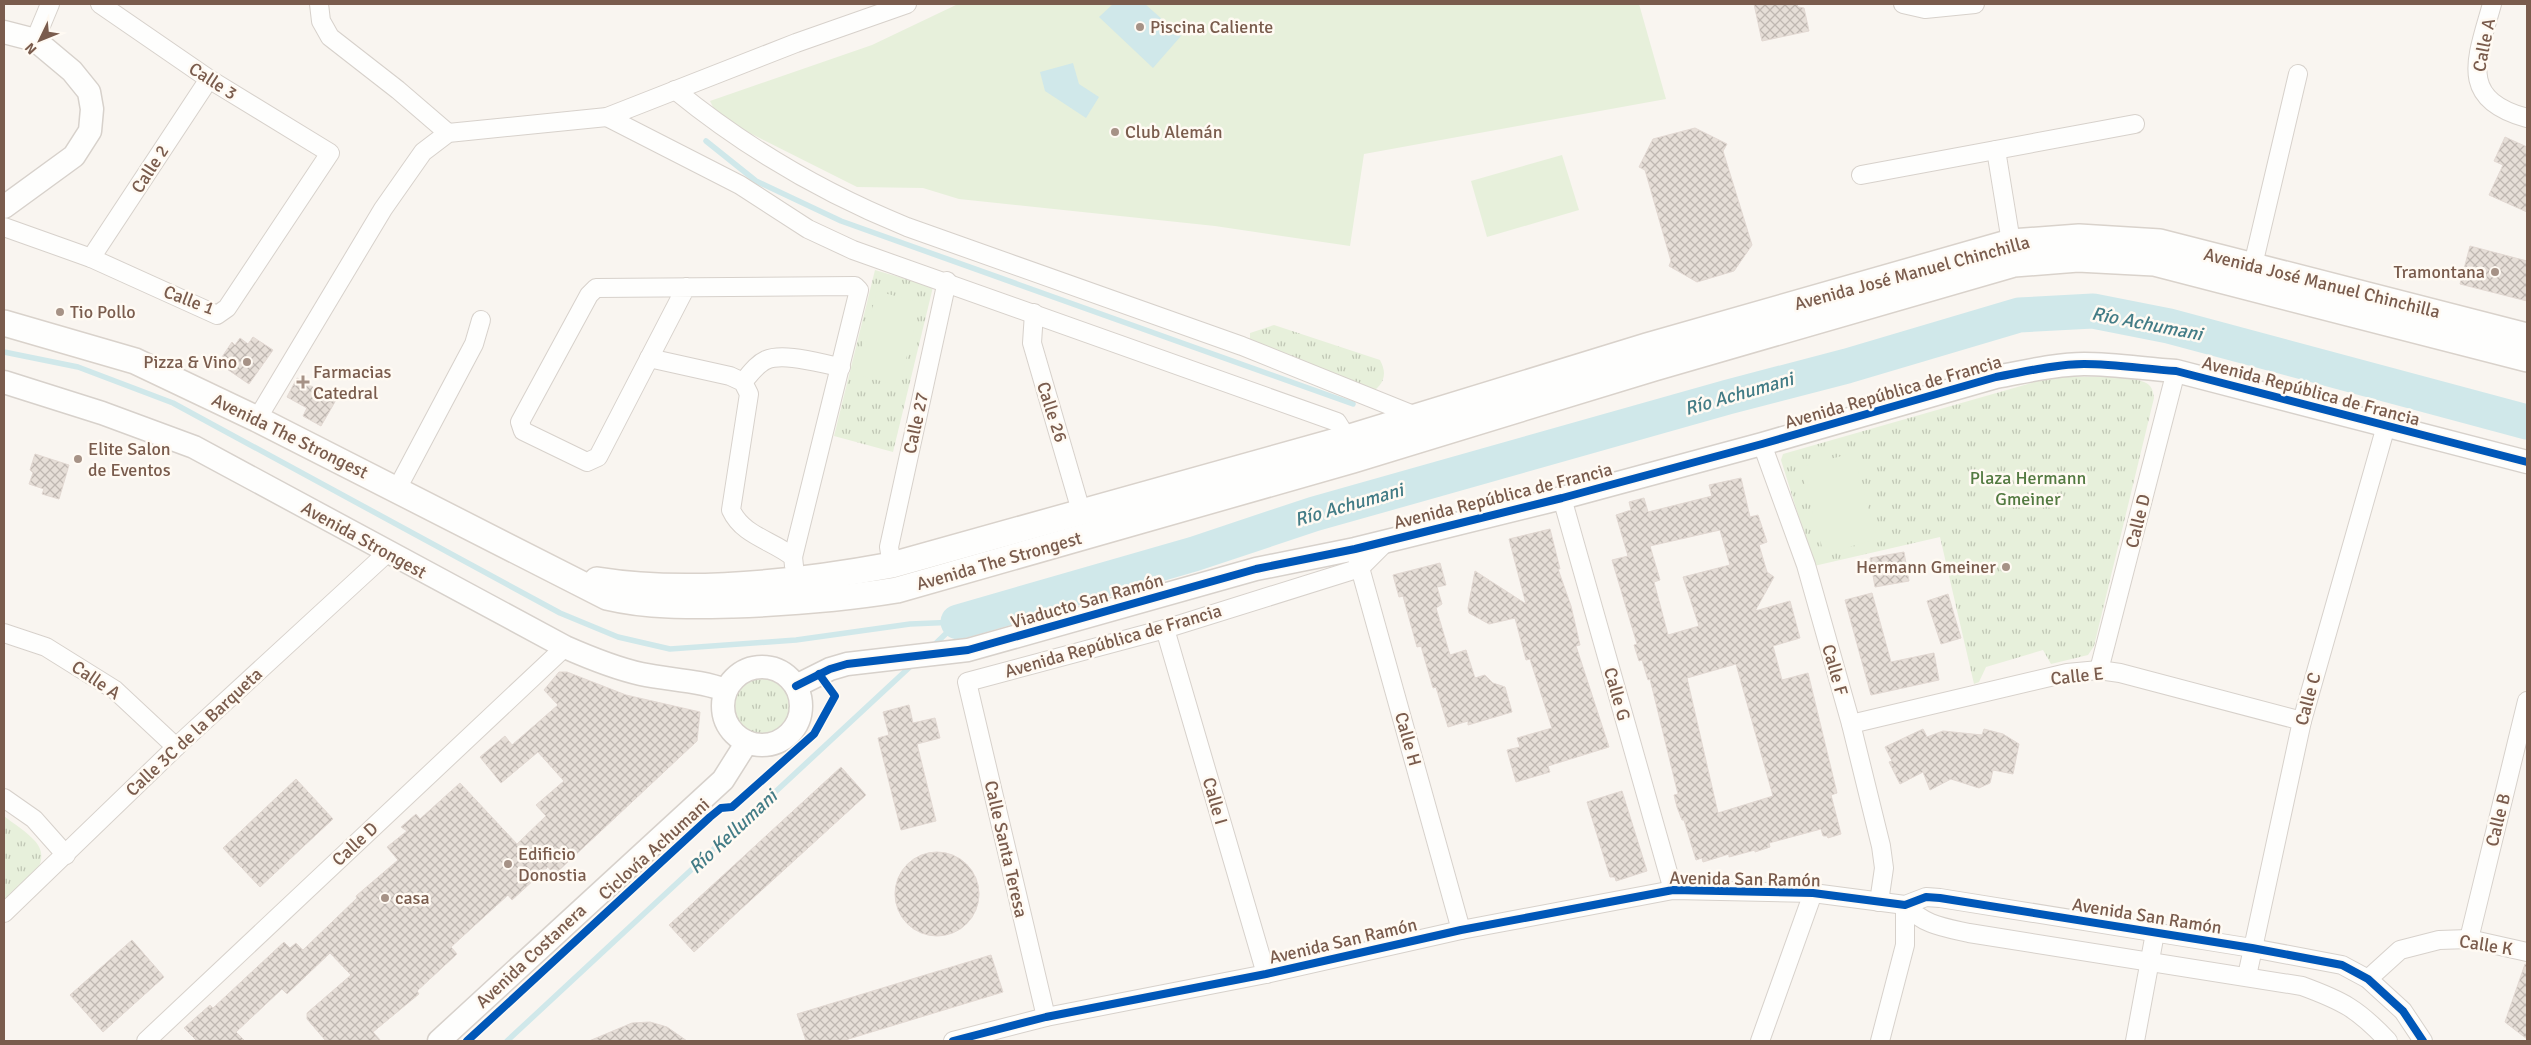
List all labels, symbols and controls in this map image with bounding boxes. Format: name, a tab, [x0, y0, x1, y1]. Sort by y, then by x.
north arrow	[15, 15, 65, 65]
place label: Piscina Caliente	[1150, 16, 1273, 38]
street label: Calle A	[2468, 16, 2500, 74]
marker: Piscina Caliente	[1134, 21, 1146, 33]
text: N	[21, 39, 40, 58]
street label: Calle 3	[185, 57, 241, 105]
place label: Club Alemán	[1125, 121, 1222, 143]
marker: Club Alemán	[1109, 126, 1121, 138]
street label: Calle 2	[126, 141, 174, 197]
street label: Avenida José Manuel Chinchilla	[1792, 231, 2032, 315]
street label: Avenida José Manuel Chinchilla	[2202, 243, 2442, 323]
place label: Tramontana	[2393, 261, 2485, 283]
marker: Tramontana	[2489, 266, 2501, 278]
street label: Calle 1	[160, 280, 218, 320]
place label: Tio Pollo	[70, 301, 136, 323]
water label: Río Achumani	[2090, 302, 2206, 347]
marker: Tio Pollo	[54, 306, 66, 318]
street label: Avenida República de Francia	[1782, 350, 2004, 434]
place label: Pizza & Vino	[143, 351, 237, 373]
street label: Avenida República de Francia	[2200, 351, 2422, 431]
marker: Pizza & Vino	[241, 356, 253, 368]
place label: Farmacias Catedral	[313, 361, 392, 404]
water label: Río Achumani	[1682, 367, 1798, 421]
marker: Farmacias Catedral	[297, 376, 309, 388]
street label: Calle 26	[1032, 379, 1072, 445]
street label: Avenida The Strongest	[208, 389, 372, 483]
street label: Calle 27	[899, 390, 933, 456]
place label: Elite Salon de Eventos	[88, 438, 171, 481]
marker: Elite Salon de Eventos	[72, 453, 84, 465]
street label: Avenida República de Francia	[1391, 458, 1615, 534]
park label: Plaza Hermann Gmeiner	[1970, 467, 2086, 510]
water label: Río Achumani	[1292, 478, 1408, 532]
street label: Calle D	[2121, 492, 2155, 550]
street label: Avenida Strongest	[298, 497, 430, 583]
street label: Avenida The Strongest	[914, 527, 1084, 595]
place label: Hermann Gmeiner	[1856, 556, 1996, 578]
marker: Hermann Gmeiner	[2000, 561, 2012, 573]
street label: Viaducto San Ramón	[1008, 569, 1166, 633]
street label: Avenida República de Francia	[1002, 599, 1224, 683]
street label: Calle F	[1817, 642, 1853, 698]
street label: Calle A	[67, 656, 125, 704]
street label: Calle E	[2049, 662, 2105, 690]
street label: Calle 3C de la Barqueta	[121, 663, 267, 801]
street label: Calle G	[1599, 665, 1635, 723]
street label: Calle C	[2290, 670, 2326, 728]
street label: Calle H	[1390, 709, 1426, 769]
street label: Calle I	[1198, 775, 1232, 827]
street label: Calle Santa Teresa	[980, 778, 1032, 920]
water label: Río Kellumani	[684, 784, 784, 879]
street label: Calle B	[2481, 791, 2515, 849]
street label: Ciclovía Achumani	[594, 793, 714, 905]
street label: Calle D	[327, 817, 383, 871]
place label: Edificio Donostia	[518, 843, 587, 886]
marker: Edificio Donostia	[502, 858, 514, 870]
street label: Avenida San Ramón	[1669, 867, 1821, 891]
place label: casa	[395, 887, 430, 909]
marker: casa	[379, 892, 391, 904]
street label: Avenida San Ramón	[2071, 893, 2223, 939]
street label: Avenida Costanera	[471, 899, 591, 1013]
street label: Avenida San Ramón	[1267, 913, 1419, 969]
street label: Calle K	[2458, 930, 2515, 960]

